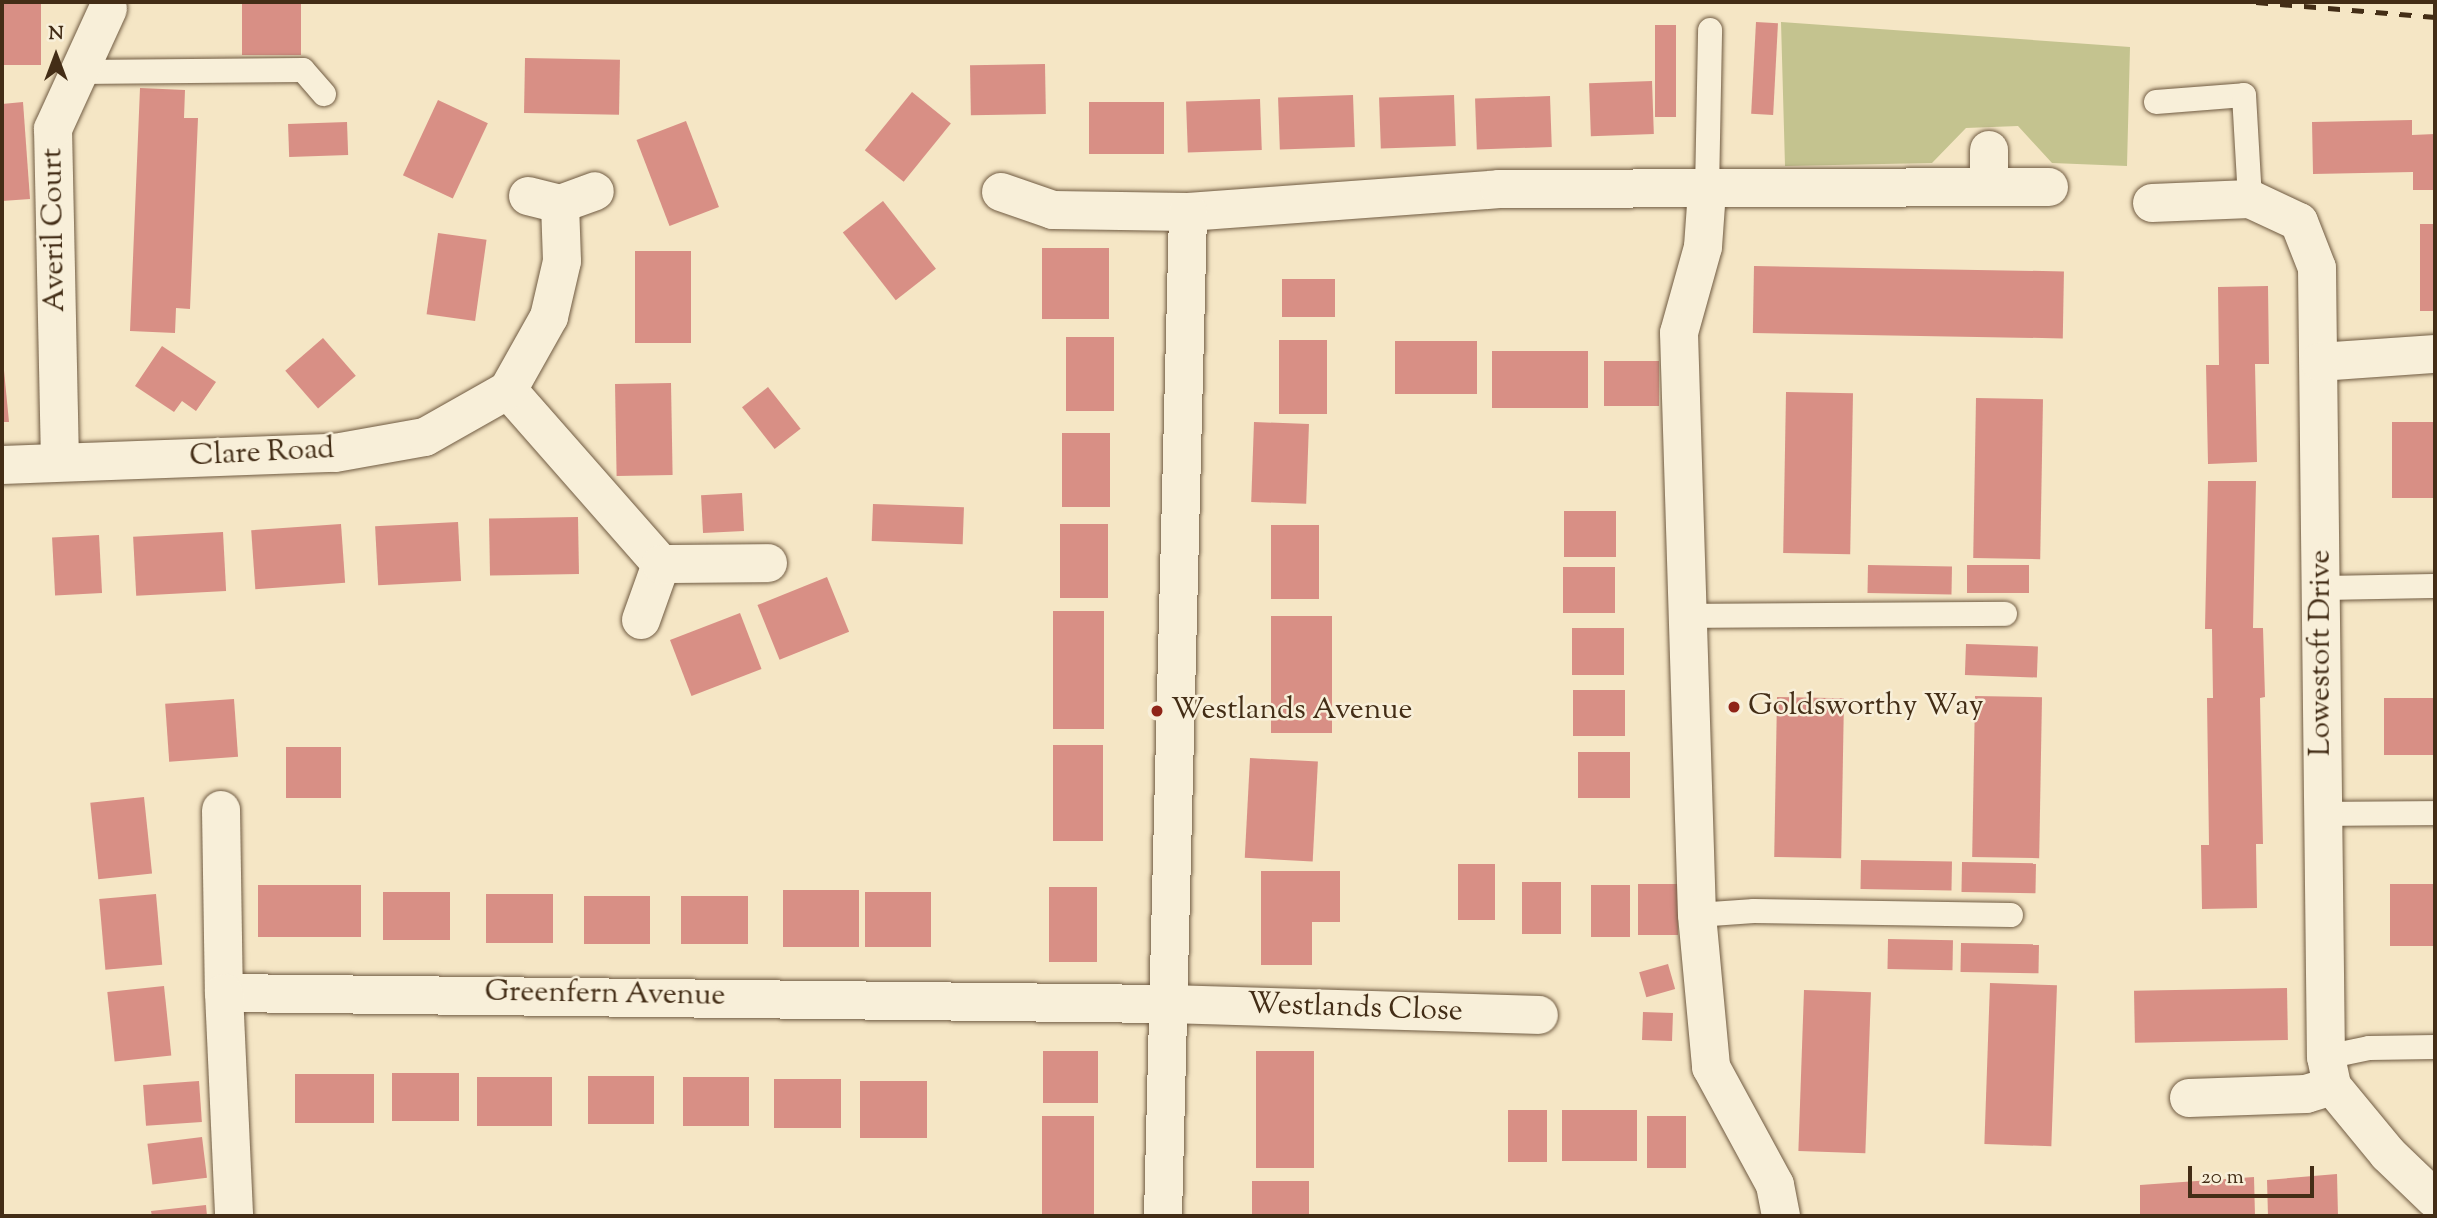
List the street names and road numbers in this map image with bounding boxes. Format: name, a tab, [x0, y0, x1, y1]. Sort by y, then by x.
street label: Averil Court	[36, 147, 74, 313]
street label: Clare Road	[189, 432, 335, 476]
street label: Lowestoft Drive	[2304, 550, 2340, 756]
street label: Greenfern Avenue	[484, 975, 726, 1015]
street label: Westlands Close	[1247, 987, 1463, 1031]

